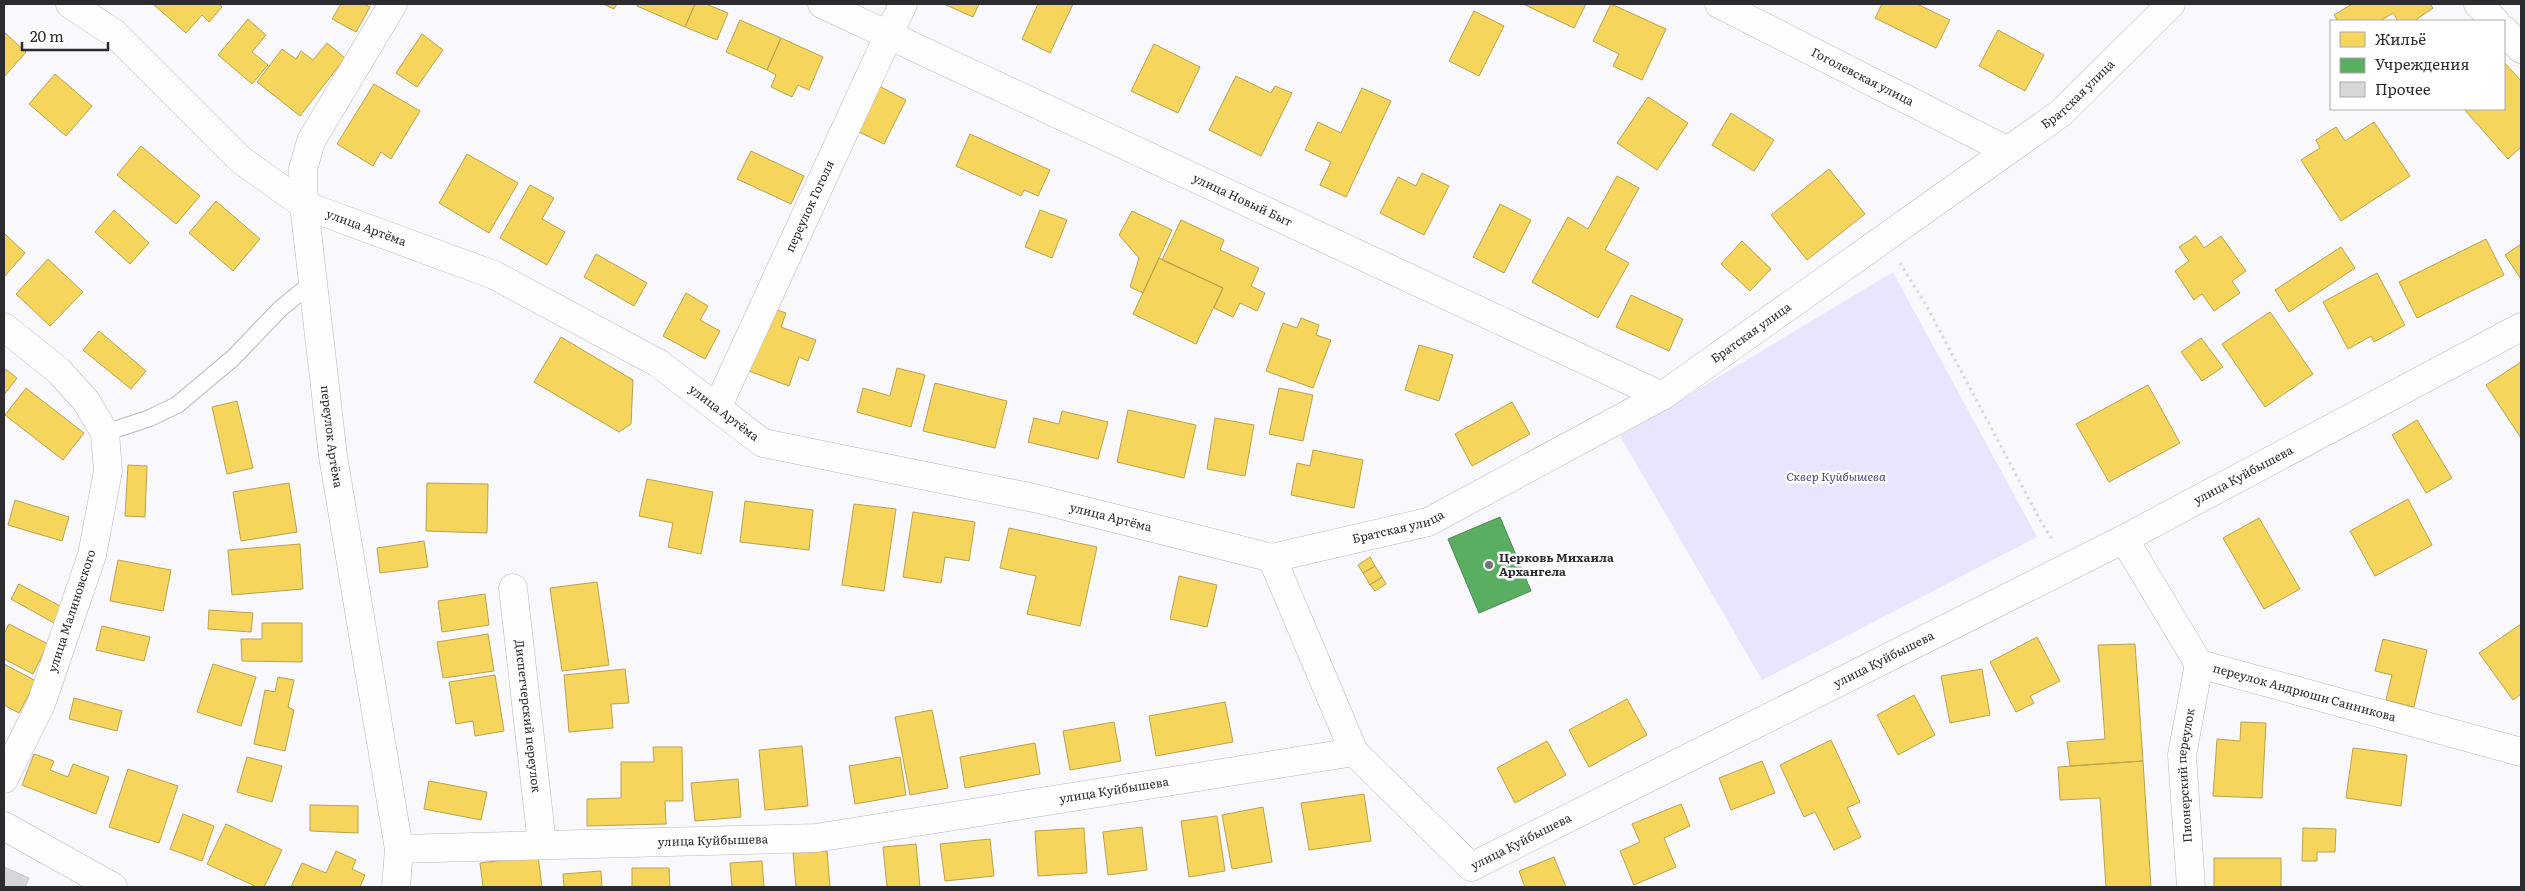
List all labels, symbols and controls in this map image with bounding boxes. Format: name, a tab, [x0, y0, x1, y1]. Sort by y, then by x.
scale bar	[22, 20, 109, 52]
legend	[2330, 20, 2505, 110]
text: 20 m	[30, 24, 64, 47]
text: Жильё	[2375, 27, 2426, 50]
street label: Гоголевская улица	[1809, 42, 1918, 110]
text: Учреждения	[2375, 52, 2470, 75]
street label: Братская улица	[2037, 55, 2118, 133]
text: Прочее	[2375, 77, 2431, 100]
street label: переулок Гоголя	[780, 157, 838, 255]
street label: улица Новый Быт	[1190, 168, 1296, 230]
street label: улица Артёма	[324, 204, 410, 250]
street label: Братская улица	[1707, 297, 1795, 367]
street label: улица Артёма	[685, 380, 764, 445]
street label: переулок Артёма	[317, 384, 348, 490]
street label: улица Куйбышева	[2190, 440, 2296, 508]
park label: Сквер Куйбышева	[1786, 467, 1886, 485]
street label: улица Артёма	[1068, 497, 1154, 536]
street label: Братская улица	[1350, 505, 1448, 547]
street label: улица Малиновского	[43, 547, 99, 674]
place label: Церковь Михаила Архангела	[1499, 548, 1614, 580]
marker: Церковь Михаила Архангела	[1483, 559, 1495, 571]
street label: улица Куйбышева	[1830, 626, 1937, 692]
street label: Диспетчерский переулок	[511, 639, 546, 793]
street label: переулок Андрюши Санникова	[2211, 658, 2399, 726]
street label: Пионерский переулок	[2172, 707, 2199, 843]
street label: улица Куйбышева	[1058, 772, 1170, 807]
street label: улица Куйбышева	[1467, 808, 1574, 874]
street label: улица Куйбышева	[657, 829, 769, 850]

